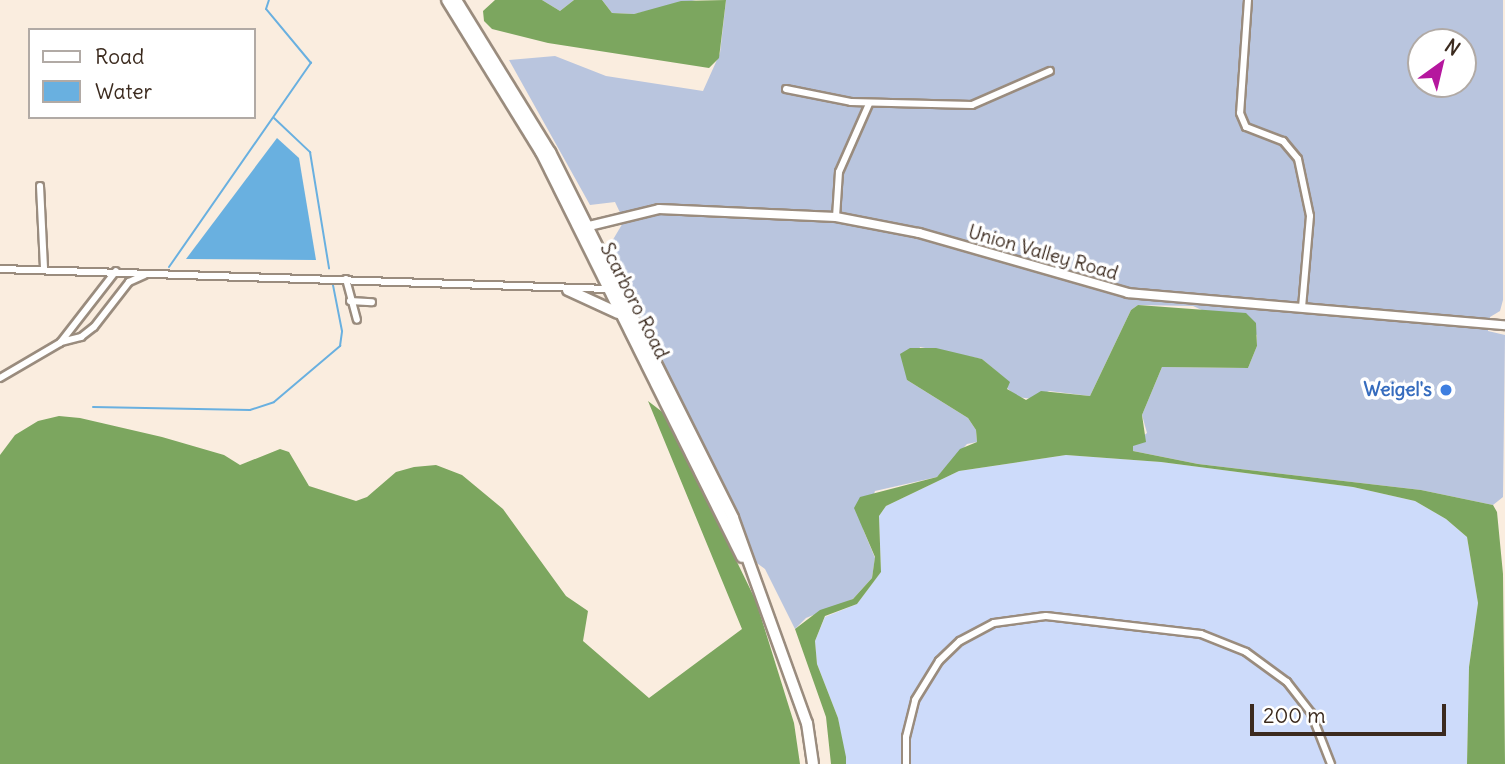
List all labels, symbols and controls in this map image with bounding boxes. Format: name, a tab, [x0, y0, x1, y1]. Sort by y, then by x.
legend	[28, 28, 256, 119]
north arrow	[1407, 28, 1477, 98]
text: N	[1440, 34, 1465, 61]
text: Road	[95, 43, 144, 70]
text: Water	[95, 78, 152, 105]
street label: Union Valley Road	[965, 221, 1121, 285]
street label: Scarboro Road	[595, 239, 673, 363]
place label: Weigel's	[1364, 379, 1432, 401]
marker: Weigel's	[1438, 382, 1454, 398]
scale bar	[1253, 690, 1449, 734]
text: 200 m	[1263, 702, 1326, 729]

